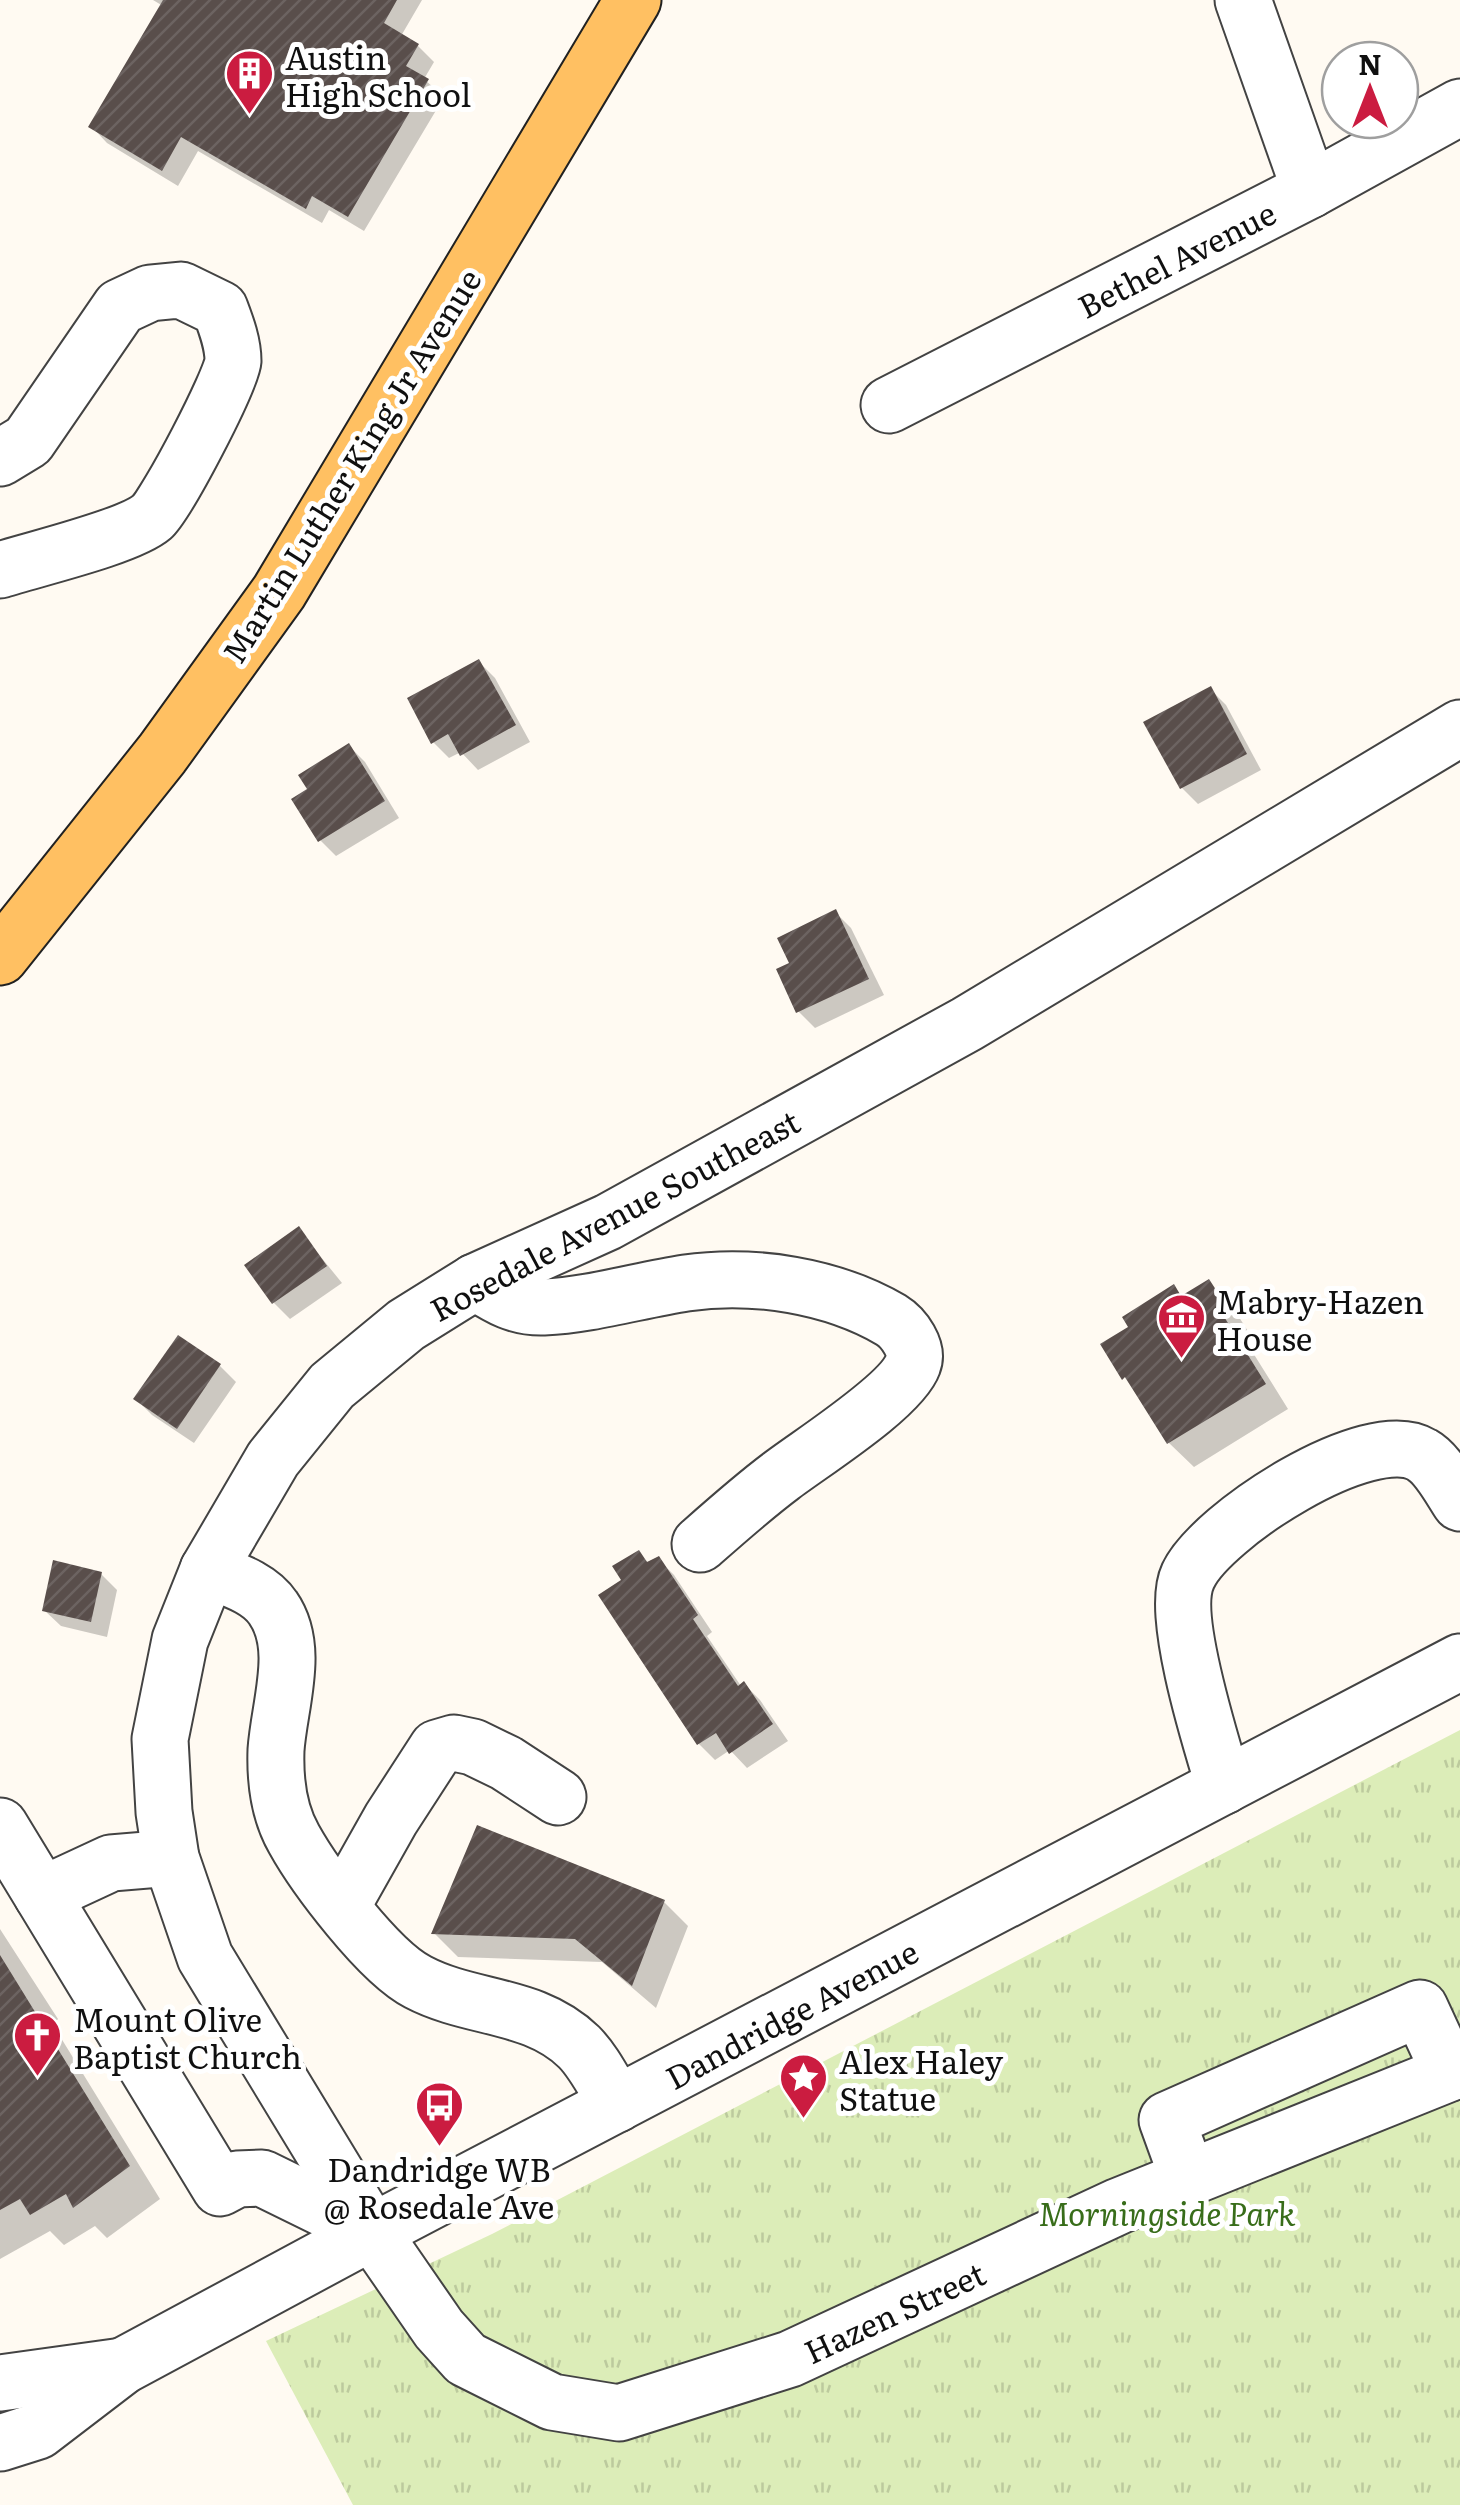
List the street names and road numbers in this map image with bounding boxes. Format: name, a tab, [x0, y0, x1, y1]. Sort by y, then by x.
street label: Bethel Avenue	[1069, 187, 1283, 329]
street label: Martin Luther King Jr Avenue	[209, 259, 491, 671]
street label: Rosedale Avenue Southeast	[421, 1096, 807, 1332]
street label: Dandridge Avenue	[656, 1926, 926, 2100]
street label: Hazen Street	[795, 2248, 993, 2374]

